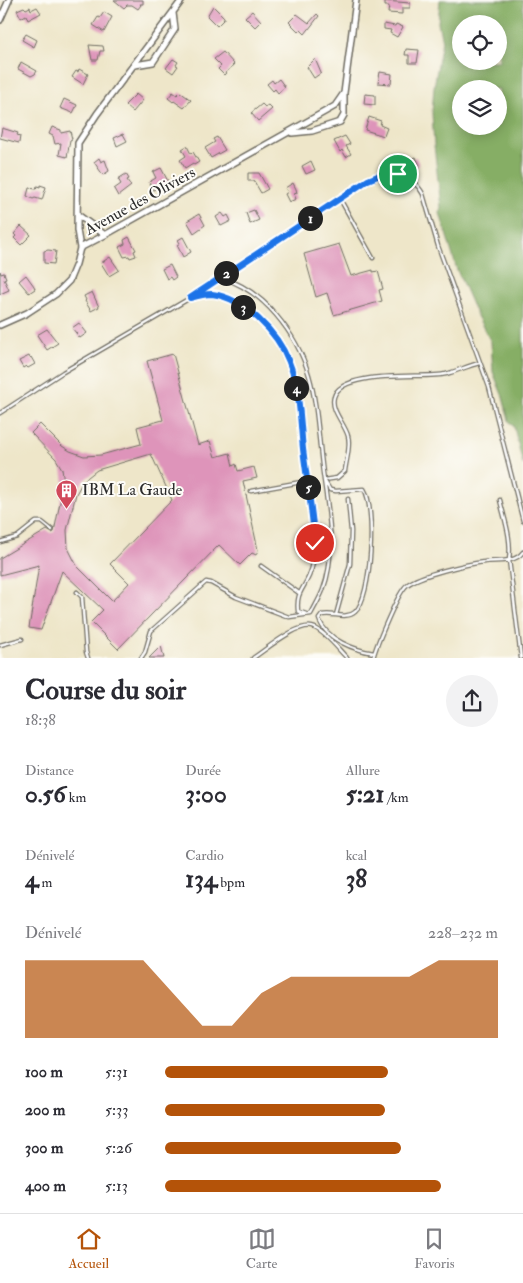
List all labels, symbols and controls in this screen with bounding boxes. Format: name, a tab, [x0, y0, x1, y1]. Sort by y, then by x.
map controls	[452, 15, 507, 135]
button: locate	[452, 15, 507, 70]
button: layers	[452, 80, 507, 135]
pin	[377, 153, 419, 195]
icon: arrive	[384, 160, 412, 188]
street label: Avenue des Oliviers	[80, 162, 199, 240]
pin: 1	[298, 206, 322, 230]
text: 1	[308, 210, 313, 227]
pin: 2	[214, 260, 238, 286]
text: 2	[223, 265, 230, 282]
pin: 3	[230, 294, 256, 320]
text: 3	[241, 299, 246, 316]
pin: 4	[284, 376, 308, 400]
text: 4	[293, 380, 300, 397]
pin: 5	[296, 474, 320, 500]
building icon: IBM La Gaude	[54, 478, 78, 509]
text: 5	[305, 479, 312, 496]
place label: IBM La Gaude	[82, 480, 183, 500]
pin	[294, 522, 336, 564]
icon: check	[301, 529, 329, 557]
text: Course du soir	[25, 673, 186, 708]
button: share	[446, 675, 498, 727]
text: 18:38	[25, 710, 56, 730]
text: Distance	[25, 762, 74, 779]
text: Durée	[185, 762, 221, 779]
text: Allure	[346, 762, 380, 779]
text: 0.56	[25, 779, 66, 810]
text: 3:00	[185, 779, 227, 810]
text: 5:21	[346, 779, 384, 810]
text: km	[66, 789, 86, 806]
text: /km	[384, 789, 409, 806]
text: Dénivelé	[25, 847, 74, 864]
text: Cardio	[185, 847, 224, 864]
text: kcal	[346, 847, 367, 864]
text: 4	[25, 864, 38, 895]
text: 134	[185, 864, 217, 895]
text: 38	[346, 864, 367, 895]
text: m	[38, 874, 52, 891]
text: bpm	[217, 874, 245, 891]
text: Dénivelé	[25, 923, 81, 943]
text: 228–232 m	[428, 923, 498, 943]
text: 100 m	[25, 1062, 63, 1082]
text: 5:31	[105, 1062, 128, 1082]
text: 200 m	[25, 1100, 65, 1120]
text: 5:33	[105, 1100, 128, 1120]
text: 300 m	[25, 1138, 63, 1158]
text: 5:26	[105, 1138, 132, 1158]
text: 400 m	[25, 1176, 66, 1196]
text: 5:13	[105, 1176, 128, 1196]
tab: Accueil	[68, 1225, 109, 1272]
tab: Carte	[246, 1225, 277, 1272]
tab: Favoris	[414, 1225, 455, 1272]

